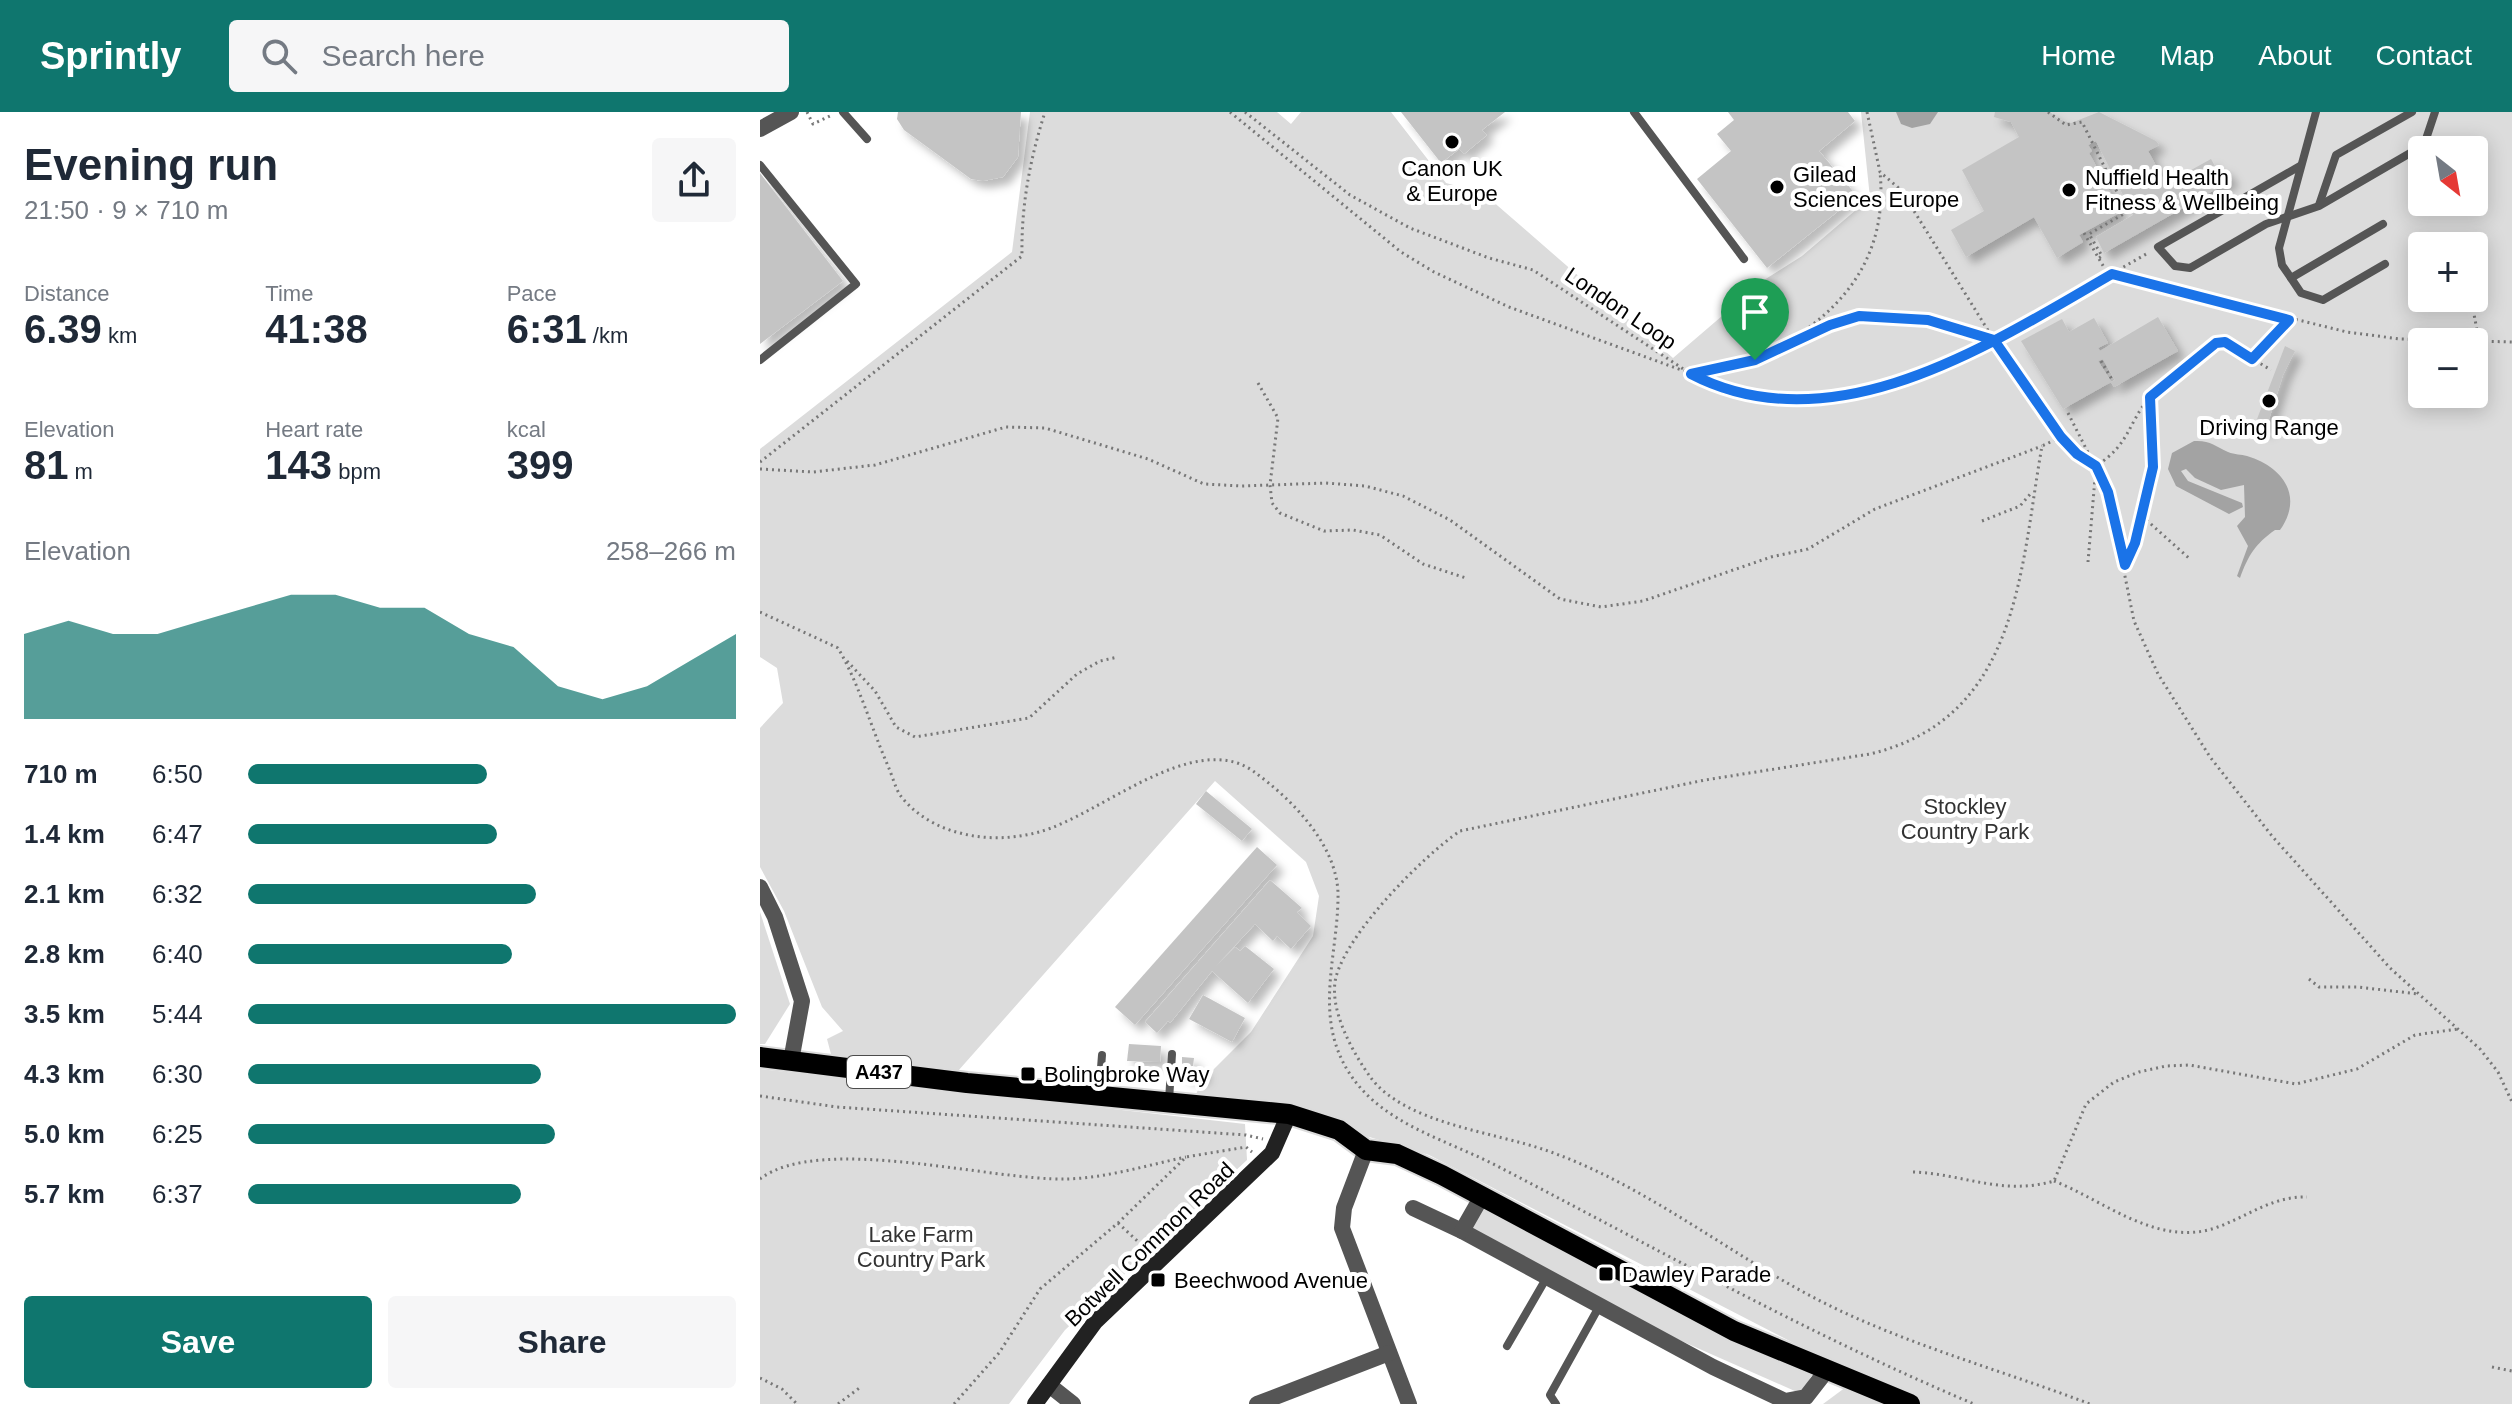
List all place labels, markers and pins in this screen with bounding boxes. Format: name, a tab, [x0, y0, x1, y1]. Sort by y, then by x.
marker: Canon UK & Europe	[1443, 133, 1461, 151]
place label: Canon UK & Europe	[1401, 156, 1503, 206]
place label: Gilead Sciences Europe	[1793, 162, 1959, 212]
place label: Nuffield Health Fitness & Wellbeing	[2085, 165, 2279, 215]
marker: Gilead Sciences Europe	[1768, 178, 1786, 196]
marker: Nuffield Health Fitness & Wellbeing	[2060, 181, 2078, 199]
pin	[1721, 278, 1789, 360]
marker: Driving Range	[2260, 392, 2278, 410]
place label: Driving Range	[2199, 415, 2339, 440]
place label: Bolingbroke Way	[1044, 1062, 1209, 1087]
marker: Bolingbroke Way	[1019, 1065, 1037, 1083]
place label: Dawley Parade	[1622, 1262, 1771, 1287]
marker: Dawley Parade	[1597, 1265, 1615, 1283]
place label: Beechwood Avenue	[1174, 1268, 1368, 1293]
marker: Beechwood Avenue	[1149, 1271, 1167, 1289]

